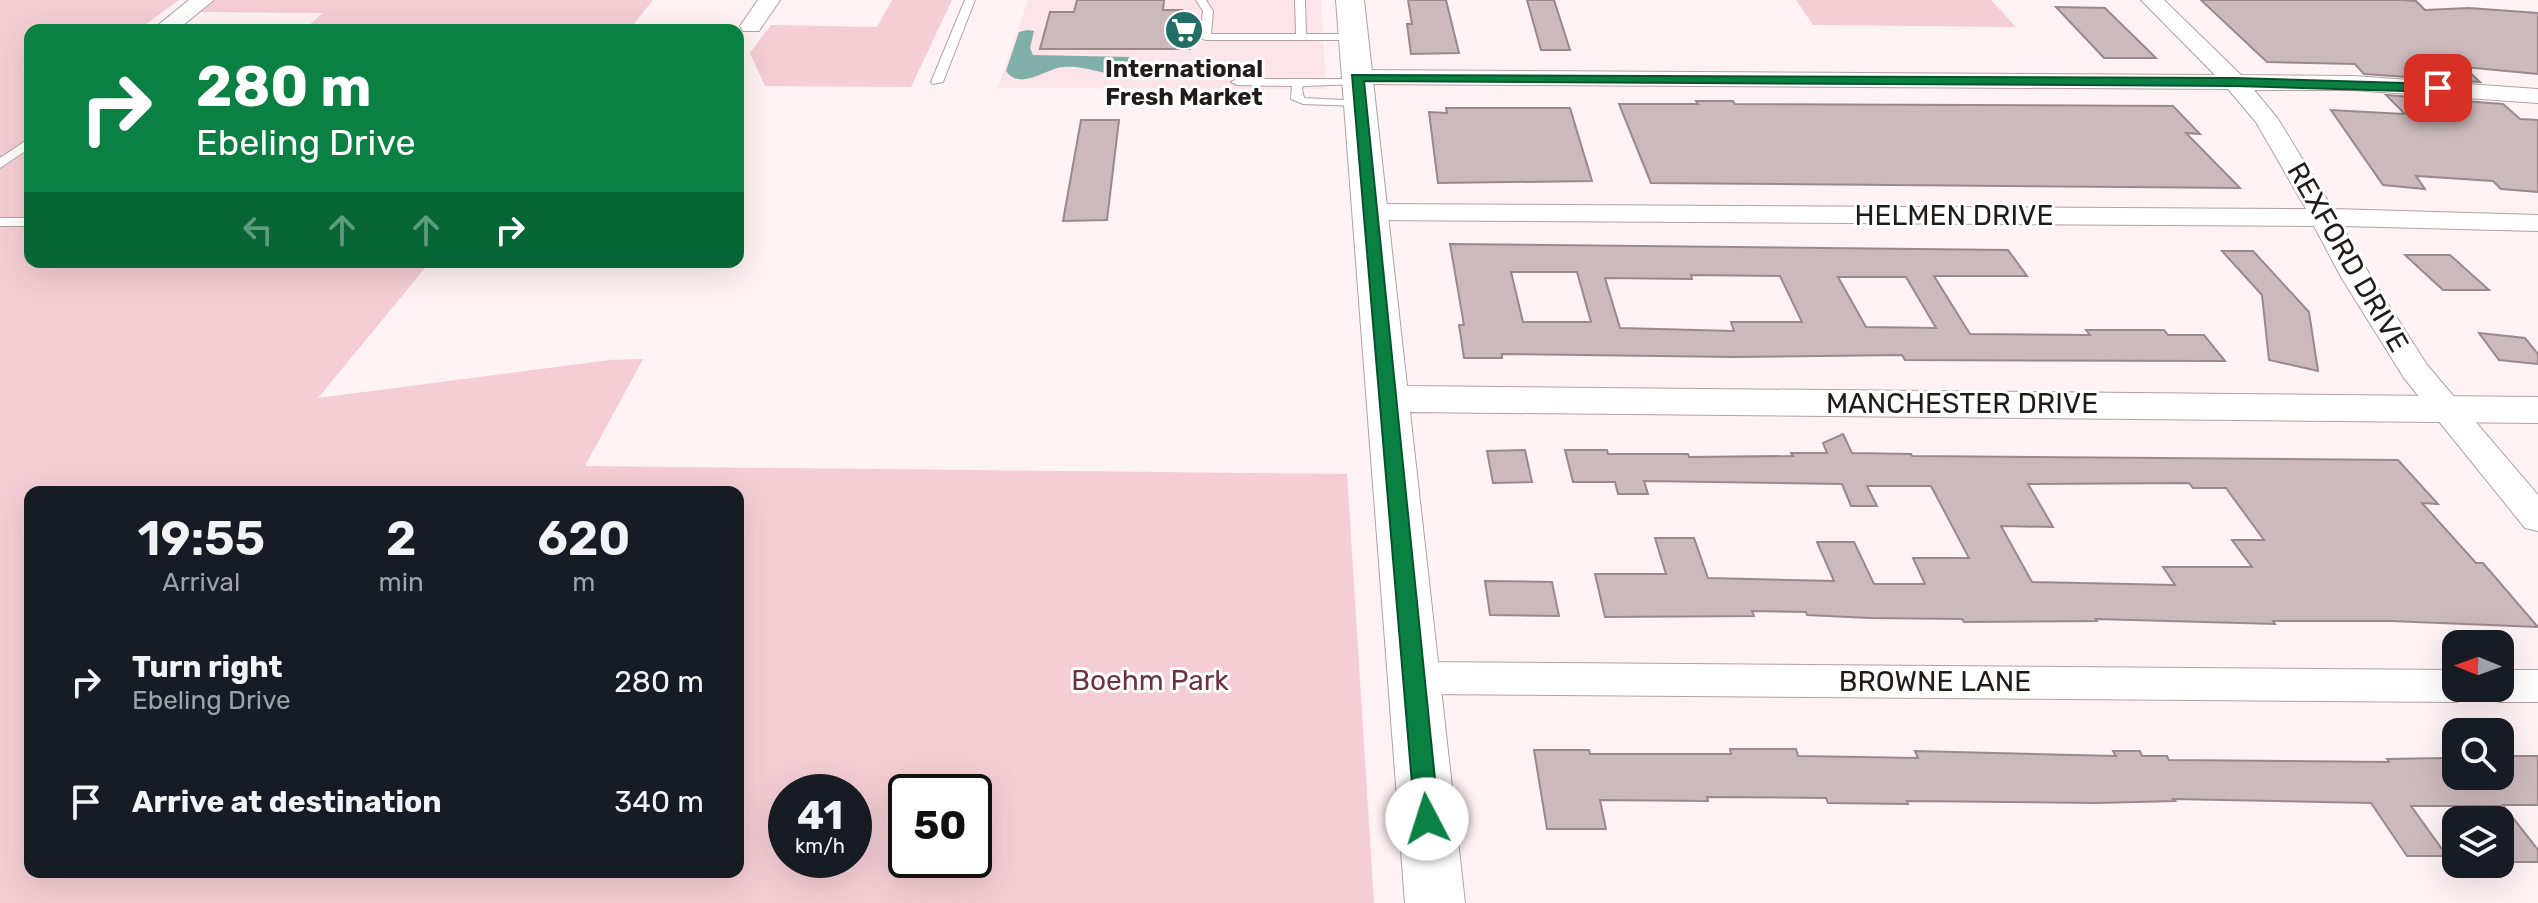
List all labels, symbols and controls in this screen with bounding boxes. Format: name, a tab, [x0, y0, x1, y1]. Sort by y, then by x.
supermarket icon: International Fresh Market	[1163, 9, 1205, 51]
text: 280 m	[196, 54, 372, 120]
pin	[2404, 54, 2472, 122]
place label: International Fresh Market	[1105, 55, 1263, 111]
icon: right	[64, 56, 168, 160]
icon: arrive	[2416, 66, 2460, 110]
text: Ebeling Drive	[196, 121, 416, 164]
street label: REXFORD DRIVE	[2280, 156, 2416, 358]
street label: HELMEN DRIVE	[1855, 199, 2053, 232]
icon: left	[236, 208, 280, 252]
icon: ahead	[320, 208, 364, 252]
icon: ahead	[404, 208, 448, 252]
icon: right	[488, 208, 532, 252]
street label: MANCHESTER DRIVE	[1826, 387, 2098, 420]
text: 19:55	[138, 510, 265, 567]
text: 2	[386, 510, 416, 567]
text: 620	[537, 510, 630, 567]
text: Arrival	[162, 567, 240, 598]
text: min	[379, 567, 424, 598]
text: m	[572, 567, 595, 598]
north arrow	[2442, 630, 2514, 702]
map controls	[2442, 630, 2514, 878]
text: Turn right	[132, 649, 283, 685]
icon: right	[64, 660, 108, 704]
text: 280 m	[614, 664, 704, 700]
park label: Boehm Park	[1071, 664, 1229, 697]
street label: BROWNE LANE	[1839, 665, 2031, 698]
text: Ebeling Drive	[132, 685, 291, 716]
button: search	[2442, 718, 2514, 790]
speed limit sign: 50	[888, 774, 992, 878]
position arrow	[1385, 777, 1469, 861]
icon: arrive	[64, 780, 108, 824]
text: Arrive at destination	[132, 784, 442, 820]
text: 340 m	[614, 784, 704, 820]
text: 41	[797, 792, 843, 839]
button: layers	[2442, 806, 2514, 878]
text: km/h	[795, 834, 845, 858]

